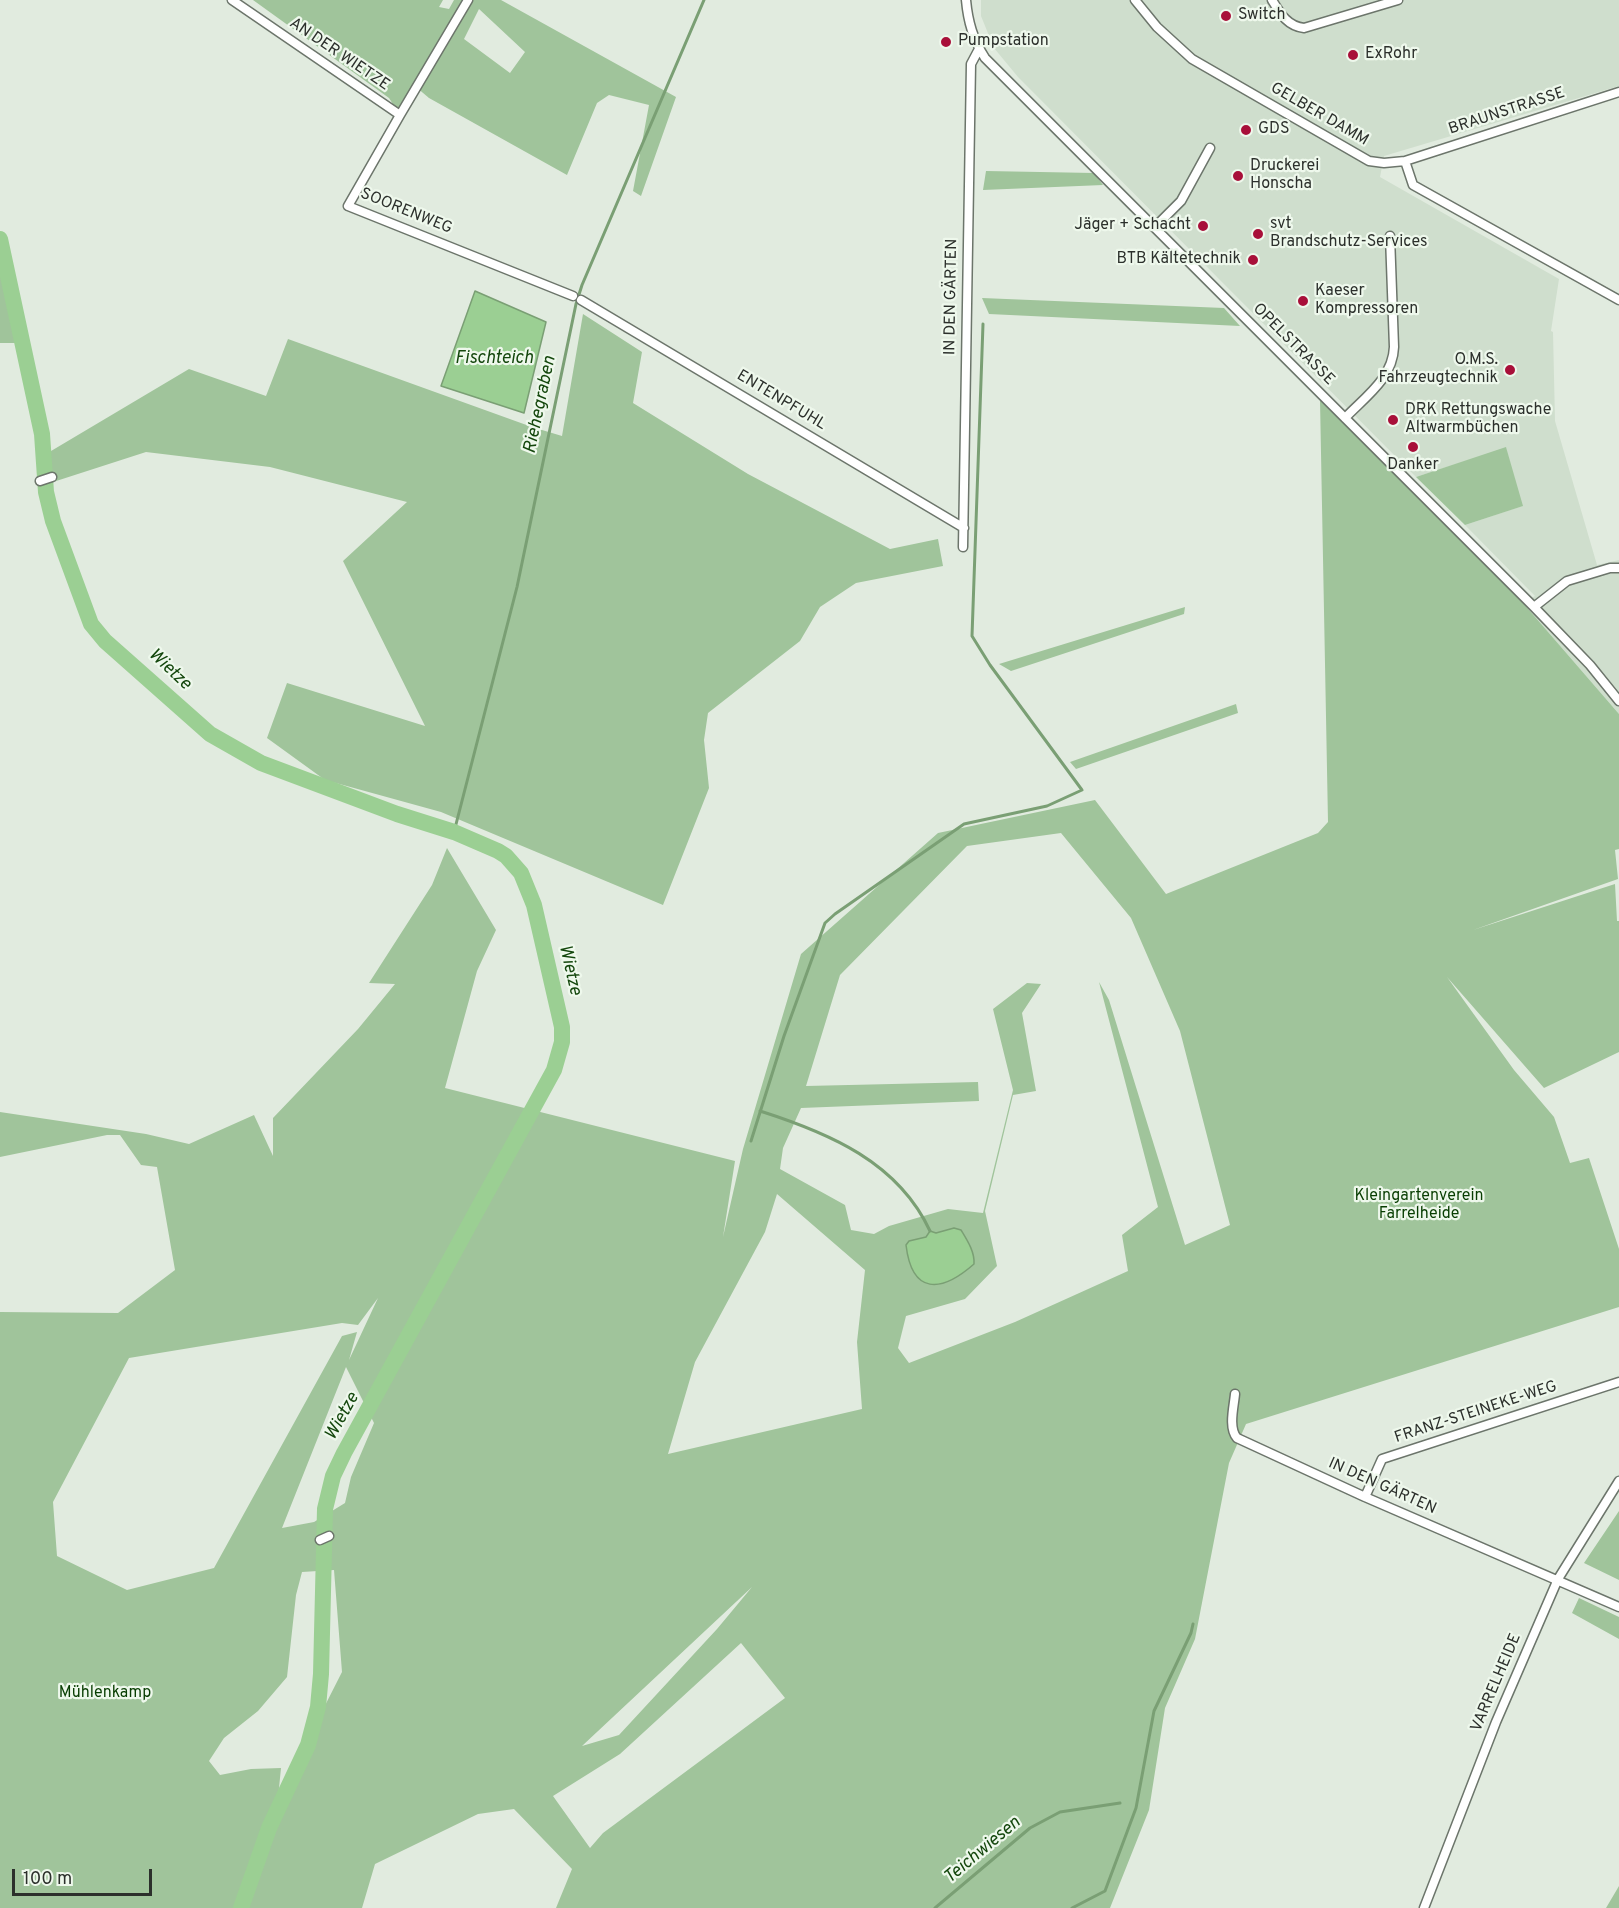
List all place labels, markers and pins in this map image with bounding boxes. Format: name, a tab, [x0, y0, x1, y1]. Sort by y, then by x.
place label: Switch	[1238, 6, 1285, 26]
marker: Switch	[1219, 9, 1233, 23]
place label: Pumpstation	[958, 32, 1049, 52]
marker: Pumpstation	[939, 35, 953, 49]
place label: ExRohr	[1365, 45, 1417, 65]
marker: ExRohr	[1346, 48, 1360, 62]
place label: GDS	[1258, 120, 1290, 140]
marker: GDS	[1239, 123, 1253, 137]
place label: Druckerei Honscha	[1250, 157, 1319, 195]
marker: Druckerei Honscha	[1231, 169, 1245, 183]
place label: svt Brandschutz-Services	[1270, 215, 1427, 253]
place label: Jäger + Schacht	[1074, 216, 1191, 236]
marker: Jäger + Schacht	[1196, 219, 1210, 233]
marker: svt Brandschutz-Services	[1251, 227, 1265, 241]
place label: BTB Kältetechnik	[1116, 250, 1241, 270]
marker: BTB Kältetechnik	[1246, 253, 1260, 267]
place label: Kaeser Kompressoren	[1315, 282, 1418, 320]
marker: Kaeser Kompressoren	[1296, 294, 1310, 308]
place label: O.M.S. Fahrzeugtechnik	[1379, 351, 1498, 389]
marker: O.M.S. Fahrzeugtechnik	[1503, 363, 1517, 377]
place label: DRK Rettungswache Altwarmbüchen	[1405, 401, 1551, 439]
marker: DRK Rettungswache Altwarmbüchen	[1386, 413, 1400, 427]
marker: Danker	[1406, 440, 1420, 454]
place label: Danker	[1387, 456, 1439, 476]

